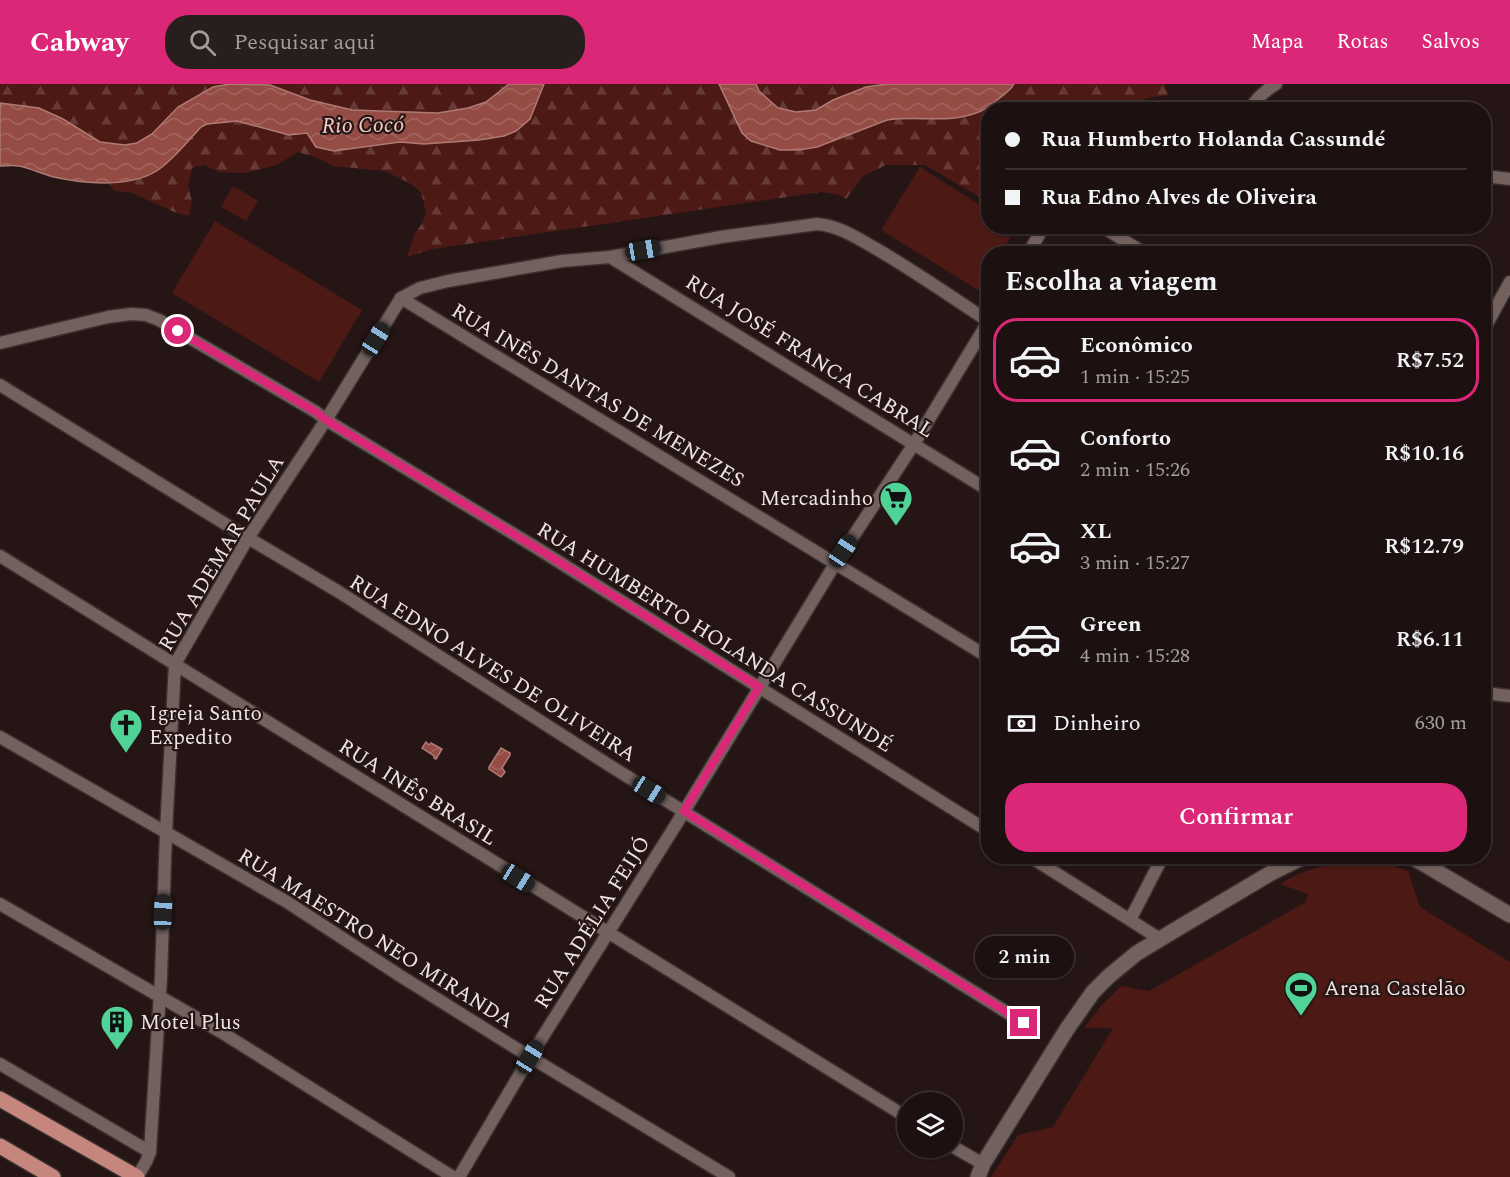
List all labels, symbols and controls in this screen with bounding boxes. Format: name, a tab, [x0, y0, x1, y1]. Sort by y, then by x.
search box	[165, 15, 585, 69]
text: Cabway	[30, 21, 129, 64]
icon: search	[186, 26, 219, 59]
text: Pesquisar aqui	[234, 26, 376, 59]
text: Mapa	[1251, 26, 1304, 58]
text: Rotas	[1337, 26, 1389, 58]
text: Salvos	[1422, 26, 1480, 58]
water label: Rio Cocó	[321, 108, 405, 143]
text: Rua Humberto Holanda Cassundé	[1041, 123, 1385, 156]
text: Rua Edno Alves de Oliveira	[1041, 181, 1317, 214]
car	[624, 238, 662, 262]
text: Escolha a viagem	[1005, 261, 1218, 303]
street label: RUA JOSÉ FRANCA CABRAL	[679, 267, 940, 447]
street label: RUA INÊS DANTAS DE MENEZES	[445, 295, 750, 496]
route start	[164, 317, 191, 344]
car	[359, 319, 393, 359]
text: Econômico	[1080, 329, 1193, 362]
icon: car	[1008, 333, 1062, 387]
text: R$7.52	[1396, 344, 1464, 377]
text: 1 min · 15:25	[1080, 362, 1190, 392]
text: Conforto	[1080, 422, 1171, 455]
icon: car	[1008, 426, 1062, 480]
text: R$10.16	[1384, 437, 1464, 470]
street label: RUA ADEMAR PAULA	[151, 449, 293, 658]
text: 2 min · 15:26	[1080, 455, 1190, 485]
supermarket icon: Mercadinho	[878, 480, 914, 527]
place label: Mercadinho	[760, 483, 873, 515]
street label: RUA HUMBERTO HOLANDA CASSUNDÉ	[530, 514, 899, 761]
text: XL	[1080, 515, 1111, 548]
icon: car	[1008, 519, 1062, 573]
text: R$12.79	[1384, 530, 1464, 563]
car	[825, 531, 861, 571]
text: 3 min · 15:27	[1080, 548, 1190, 578]
street label: RUA EDNO ALVES DE OLIVEIRA	[343, 567, 643, 771]
text: Green	[1080, 608, 1142, 641]
icon: car	[1008, 612, 1062, 666]
text: R$6.11	[1396, 623, 1464, 656]
text: 4 min · 15:28	[1080, 641, 1190, 671]
place label: Igreja Santo Expedito	[149, 698, 262, 754]
church icon: Igreja Santo Expedito	[108, 707, 144, 754]
icon: cash	[1005, 707, 1038, 740]
text: Dinheiro	[1053, 707, 1141, 740]
text: 630 m	[1415, 708, 1467, 738]
street label: RUA INÊS BRASIL	[332, 731, 503, 855]
car	[629, 773, 669, 807]
button: Confirmar	[1005, 783, 1467, 852]
street label: RUA ADÉLIA FEIJÓ	[527, 830, 659, 1015]
street label: RUA MAESTRO NEO MIRANDA	[231, 841, 520, 1037]
car	[498, 861, 538, 895]
car	[153, 894, 173, 930]
callout: 2 min	[974, 936, 1074, 978]
text: 2 min	[999, 942, 1050, 972]
sports icon: Arena Castelão	[1283, 970, 1319, 1017]
place label: Arena Castelão	[1324, 973, 1466, 1005]
building icon: Motel Plus	[99, 1004, 135, 1051]
place label: Motel Plus	[140, 1007, 241, 1039]
route end	[1010, 1009, 1037, 1036]
car	[513, 1037, 547, 1077]
map controls	[897, 1092, 963, 1158]
button: layers	[897, 1092, 963, 1158]

